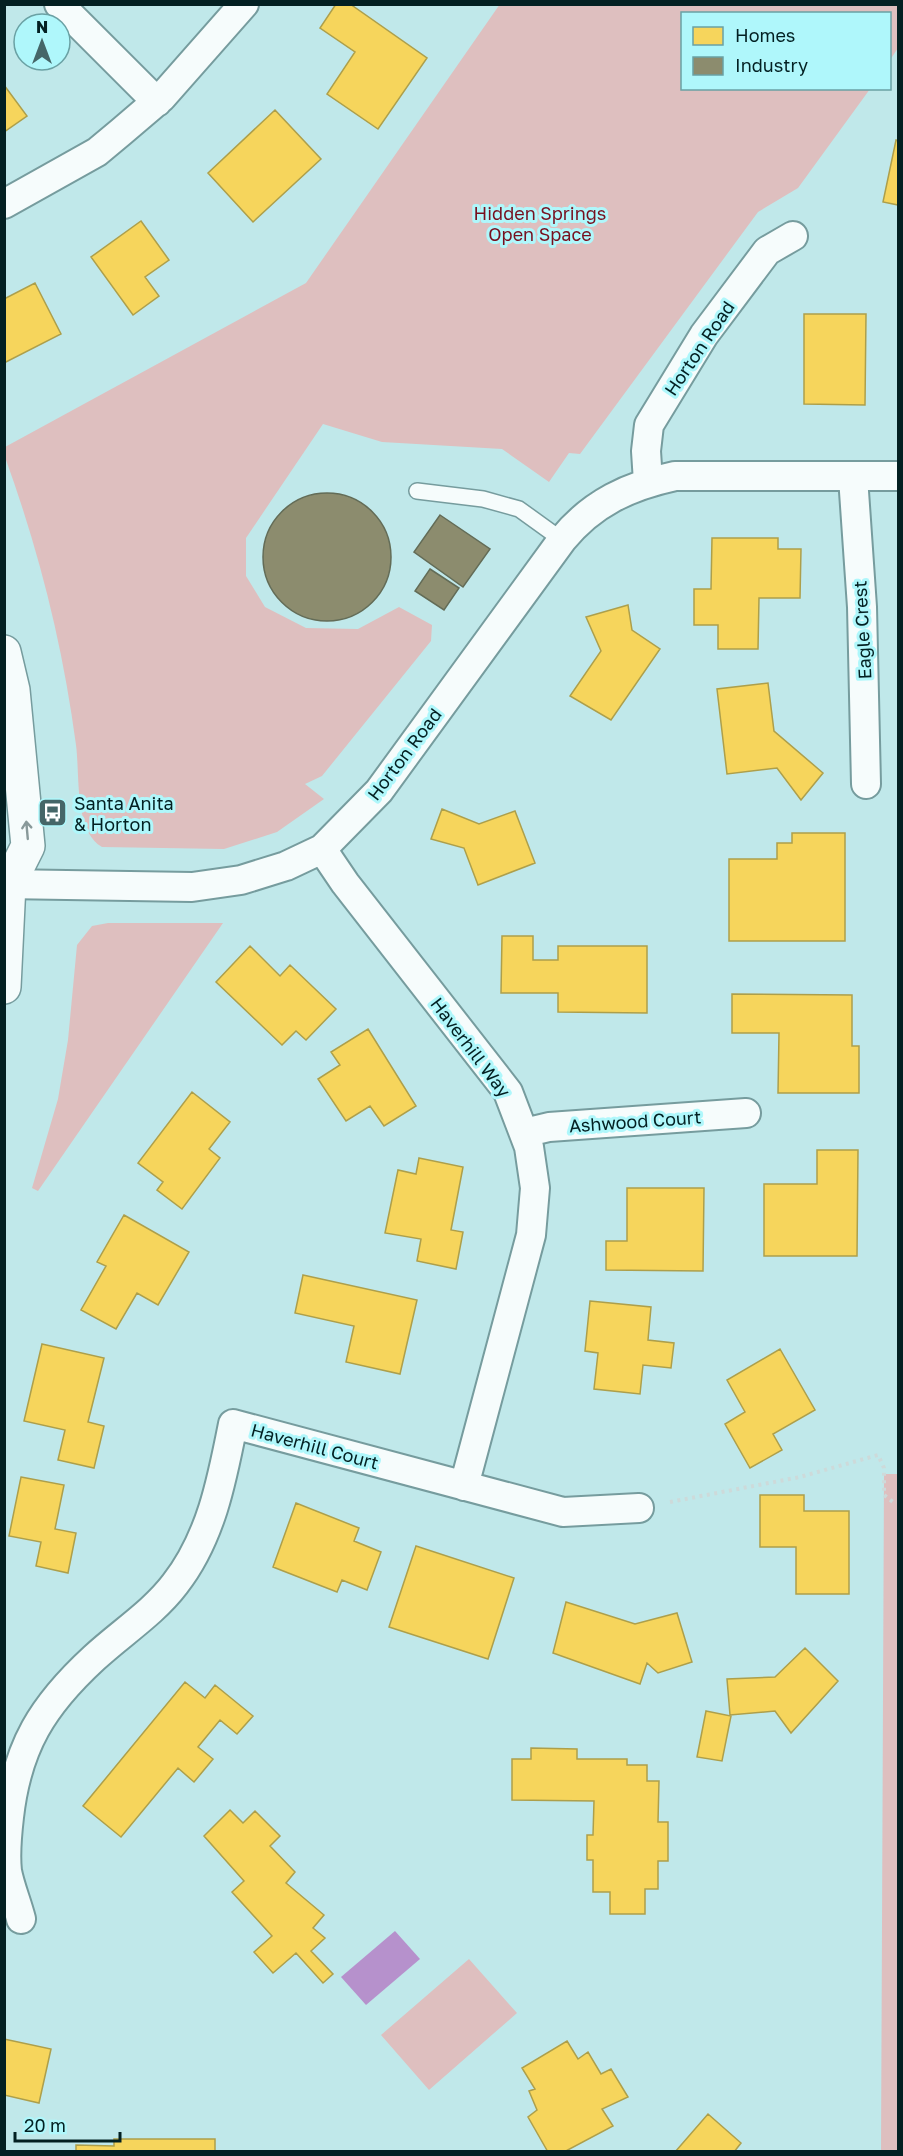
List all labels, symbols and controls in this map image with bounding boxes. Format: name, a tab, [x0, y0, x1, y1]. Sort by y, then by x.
north arrow	[12, 12, 72, 72]
legend	[681, 12, 891, 90]
text: N	[36, 17, 48, 37]
text: Homes	[735, 24, 795, 46]
text: Industry	[735, 54, 808, 76]
park label: Hidden Springs Open Space	[474, 202, 606, 245]
street label: Horton Road	[659, 296, 739, 400]
street label: Eagle Crest	[848, 580, 876, 680]
street label: Horton Road	[362, 704, 446, 804]
place label: Santa Anita & Horton	[74, 792, 174, 835]
bus stop icon: Santa Anita & Horton	[37, 797, 69, 829]
one-way arrow	[21, 821, 32, 841]
street label: Haverhill Way	[426, 993, 516, 1101]
street label: Ashwood Court	[568, 1105, 702, 1137]
street label: Haverhill Court	[249, 1418, 381, 1474]
scale bar	[15, 2105, 120, 2143]
text: 20 m	[24, 2114, 66, 2136]

